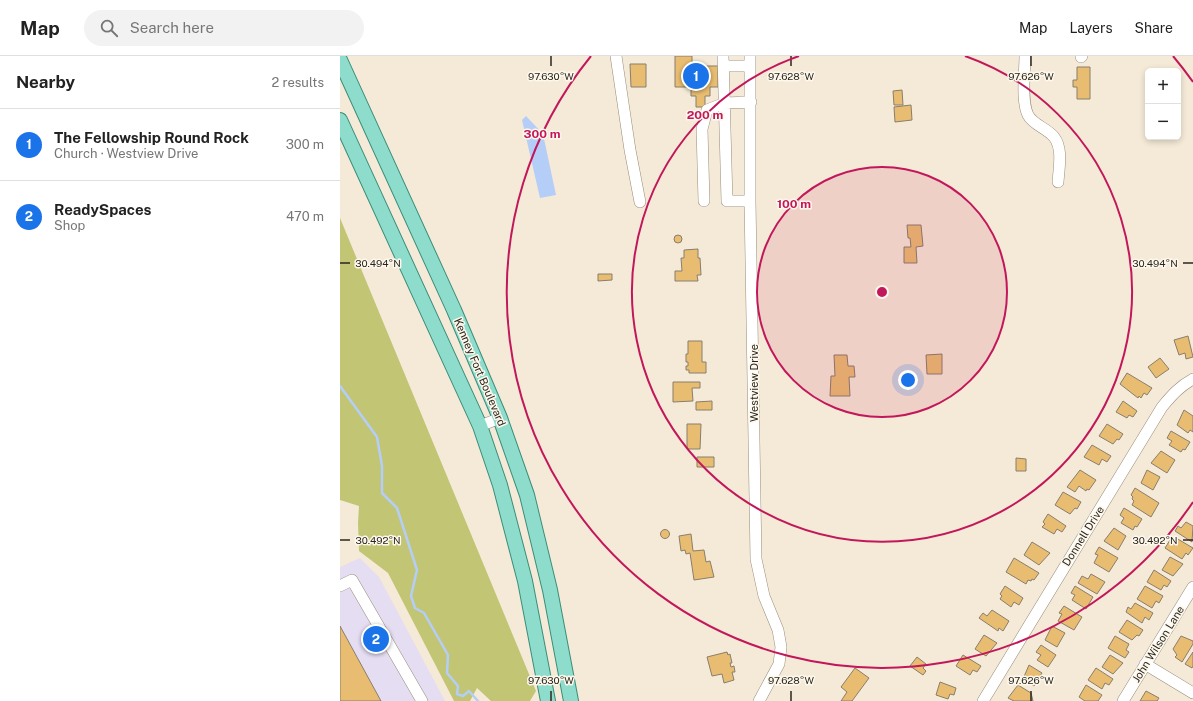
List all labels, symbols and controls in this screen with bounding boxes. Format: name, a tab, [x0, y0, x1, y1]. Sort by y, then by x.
search box	[84, 10, 364, 46]
text: Map	[20, 17, 60, 39]
icon: search	[98, 17, 120, 39]
text: Search here	[130, 19, 214, 36]
text: Map	[1019, 20, 1047, 36]
text: Layers	[1069, 20, 1113, 36]
text: Share	[1135, 20, 1173, 36]
pin: 1	[683, 61, 709, 91]
map controls	[1145, 68, 1181, 140]
button: +	[1145, 68, 1181, 104]
text: 97.630°W	[528, 70, 574, 82]
text: 97.628°W	[768, 70, 814, 82]
text: 97.626°W	[1008, 70, 1054, 82]
text: Nearby	[16, 72, 75, 92]
text: 2 results	[272, 75, 324, 90]
button: −	[1145, 104, 1181, 140]
text: 200 m	[687, 108, 723, 122]
text: 300 m	[524, 127, 561, 141]
text: The Fellowship Round Rock	[54, 129, 249, 146]
text: 1	[26, 137, 32, 152]
text: 300 m	[286, 137, 324, 152]
text: Church · Westview Drive	[54, 146, 198, 161]
text: 100 m	[777, 197, 811, 211]
text: ReadySpaces	[54, 201, 151, 218]
text: 2	[25, 209, 33, 224]
text: 470 m	[286, 209, 324, 224]
text: Shop	[54, 218, 85, 233]
text: 30.494°N	[355, 257, 401, 269]
text: 30.494°N	[1132, 257, 1178, 269]
centre of rings	[875, 285, 889, 299]
street label: Kenney Fort Boulevard	[452, 316, 508, 428]
street label: Westview Drive	[748, 344, 760, 422]
your location	[898, 370, 918, 390]
street label: Donnell Drive	[1060, 504, 1106, 568]
text: 30.492°N	[355, 534, 401, 546]
text: 30.492°N	[1132, 534, 1178, 546]
street label: John Wilson Lane	[1130, 604, 1186, 684]
pin: 2	[363, 624, 389, 654]
text: 97.630°W	[528, 674, 574, 686]
text: 97.628°W	[768, 674, 814, 686]
text: 97.626°W	[1008, 674, 1054, 686]

